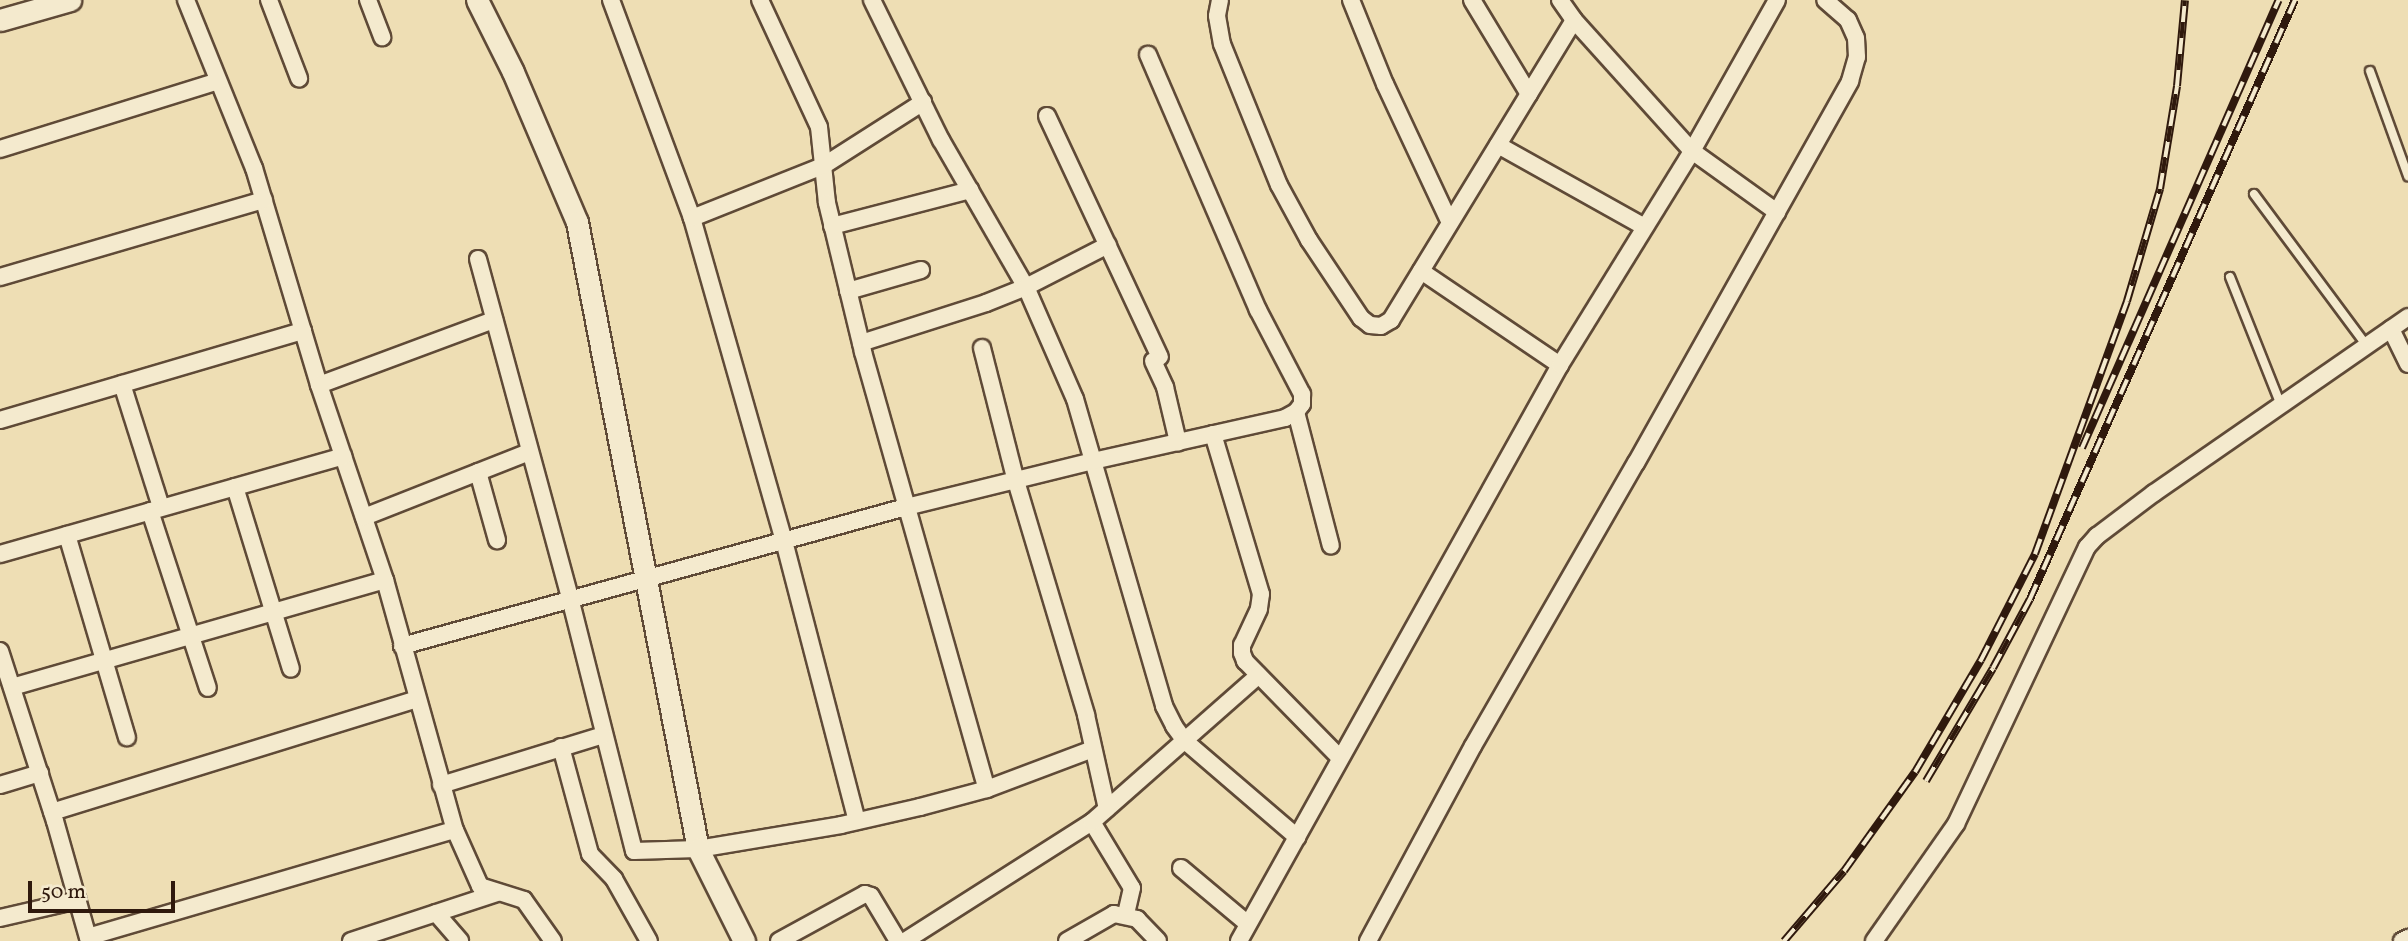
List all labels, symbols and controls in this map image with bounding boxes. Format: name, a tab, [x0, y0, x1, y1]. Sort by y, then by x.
scale bar	[32, 867, 178, 911]
text: 50 m	[41, 878, 86, 907]

